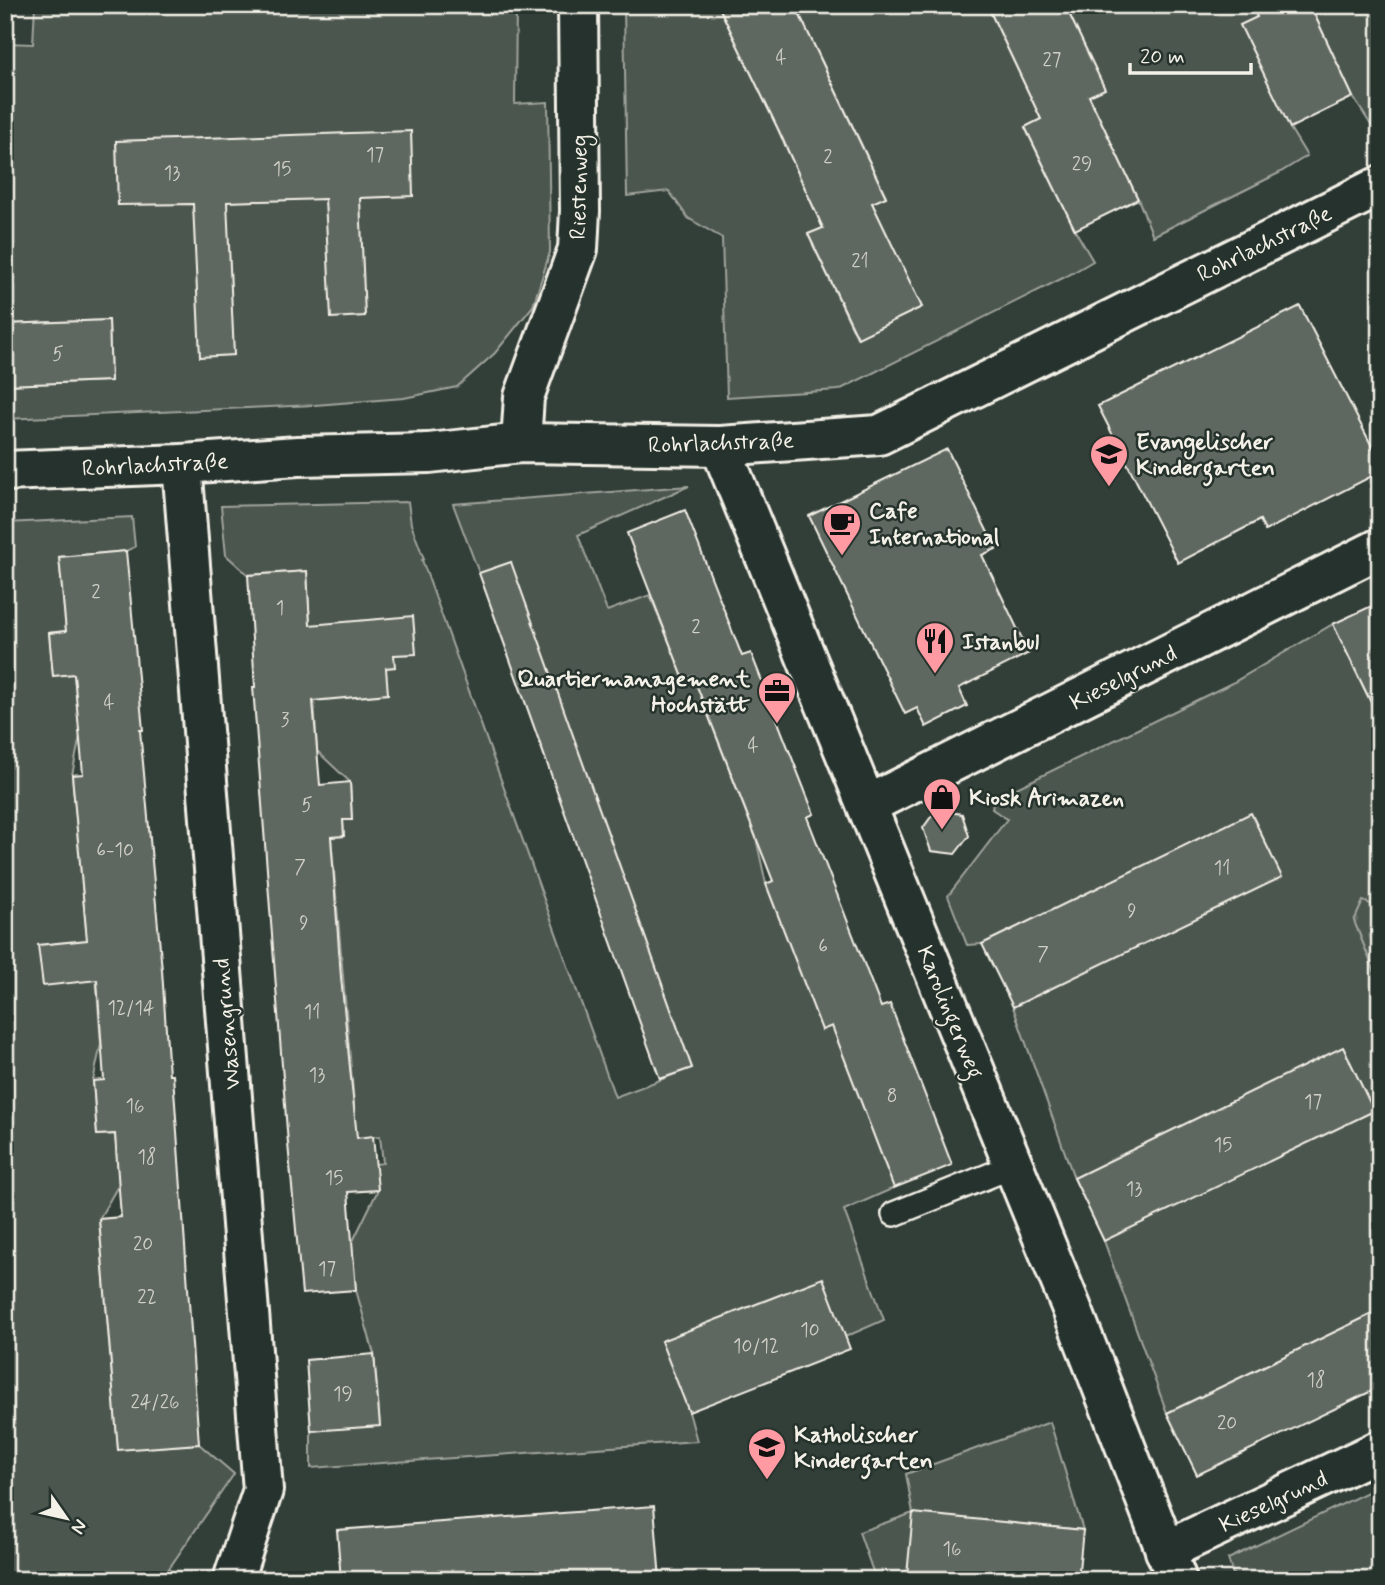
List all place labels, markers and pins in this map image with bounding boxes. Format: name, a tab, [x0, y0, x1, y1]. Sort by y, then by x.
place label: Evangelischer Kindergarten	[1136, 428, 1275, 487]
school or university icon: Evangelischer Kindergarten	[1088, 433, 1130, 488]
place label: Cafe International	[869, 497, 1000, 553]
cafe icon: Cafe International	[821, 502, 863, 557]
restaurant icon: Istanbul	[914, 620, 956, 675]
place label: Istanbul	[962, 628, 1040, 658]
place label: Quartiermanagement Hochstätt	[517, 665, 750, 721]
office icon: Quartiermanagement Hochstätt	[756, 670, 798, 725]
shop icon: Kiosk Arimazen	[921, 776, 963, 831]
place label: Kiosk Arimazen	[969, 784, 1124, 814]
place label: Katholischer Kindergarten	[794, 1421, 933, 1480]
school or university icon: Katholischer Kindergarten	[746, 1426, 788, 1481]

